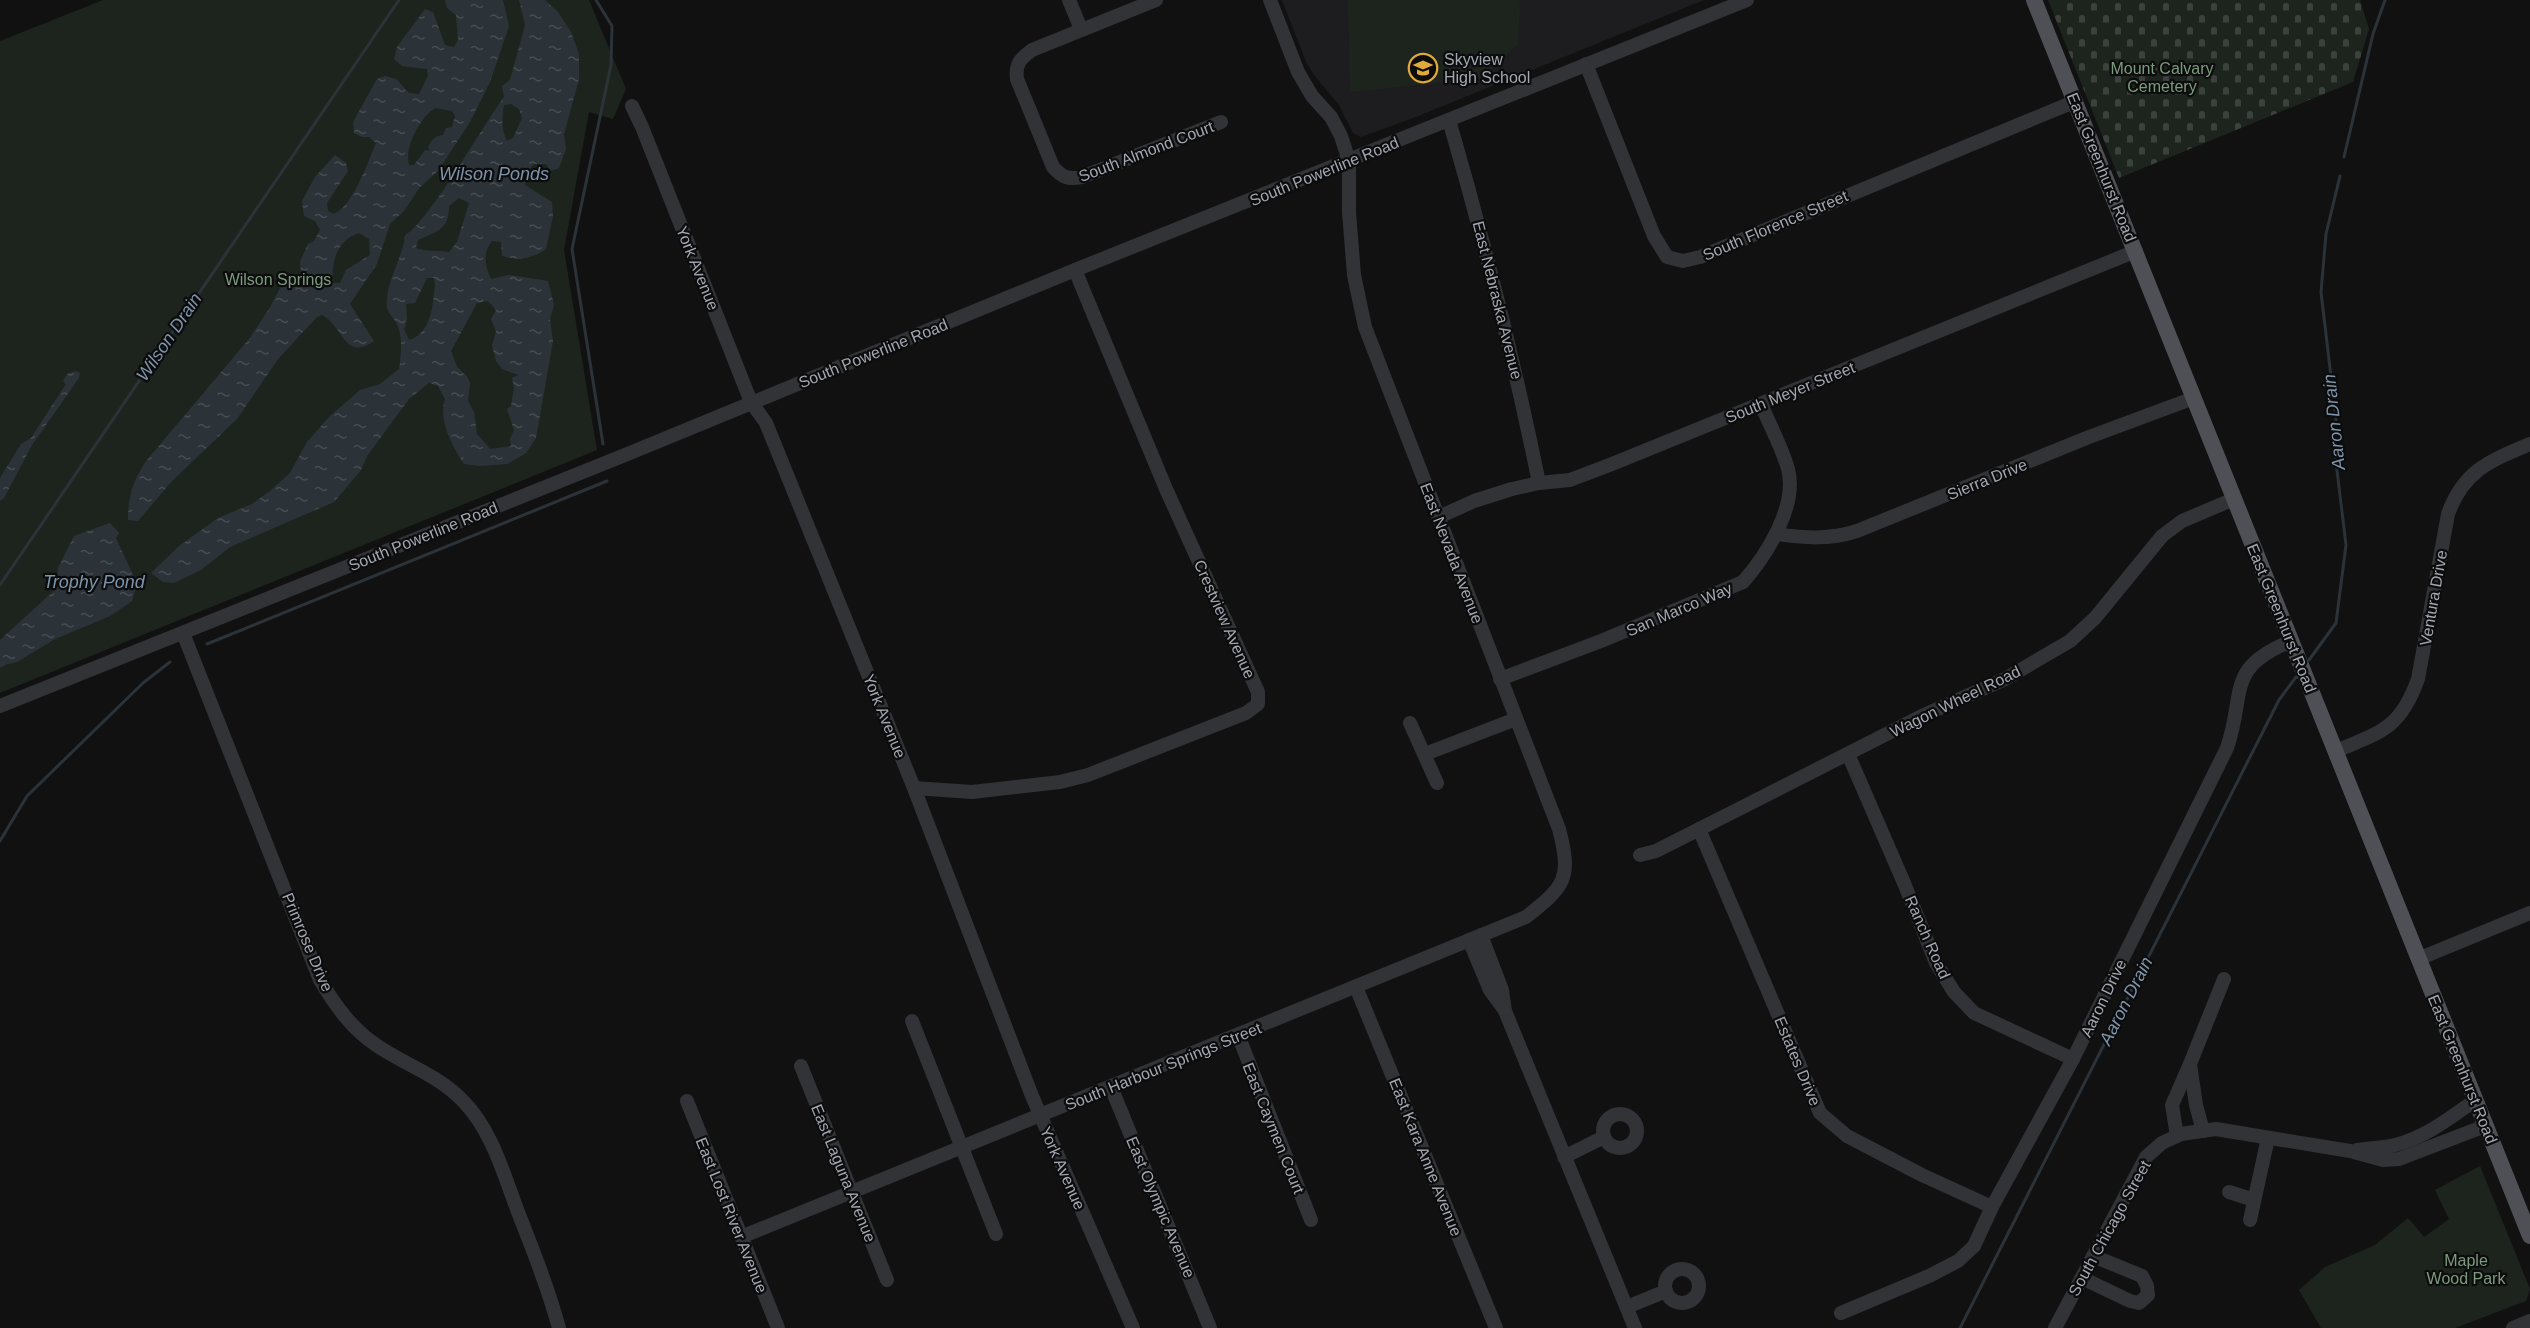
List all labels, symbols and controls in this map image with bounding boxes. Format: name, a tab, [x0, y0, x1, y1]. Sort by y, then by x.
place label: Skyview High School	[1444, 51, 1530, 86]
school or university icon: Skyview High School	[1407, 52, 1439, 84]
park label: Mount Calvary Cemetery	[2110, 60, 2214, 95]
street label: East Greenhurst Road	[2064, 90, 2139, 244]
street label: South Almond Court	[1076, 118, 1217, 185]
street label: South Powerline Road	[1247, 134, 1401, 209]
water label: Wilson Ponds	[439, 164, 549, 184]
street label: South Florence Street	[1700, 187, 1851, 264]
street label: East Nebraska Avenue	[1470, 219, 1525, 381]
street label: York Avenue	[673, 224, 722, 313]
park label: Wilson Springs	[225, 271, 331, 288]
water label: Wilson Drain	[132, 289, 206, 385]
street label: South Powerline Road	[796, 316, 950, 391]
street label: South Meyer Street	[1723, 359, 1858, 426]
water label: Aaron Drain	[2319, 373, 2349, 472]
street label: Sierra Drive	[1945, 456, 2030, 503]
street label: East Nevada Avenue	[1417, 481, 1486, 626]
street label: South Powerline Road	[346, 499, 500, 574]
street label: East Greenhurst Road	[2244, 541, 2319, 695]
street label: Ventura Drive	[2417, 549, 2450, 647]
street label: Crestview Avenue	[1191, 557, 1258, 681]
water label: Trophy Pond	[43, 572, 146, 592]
street label: San Marco Way	[1624, 580, 1735, 639]
street label: Wagon Wheel Road	[1887, 663, 2023, 740]
street label: York Avenue	[860, 672, 909, 761]
street label: Primrose Drive	[279, 890, 336, 994]
street label: Ranch Road	[1902, 893, 1953, 981]
water label: Aaron Drain	[2095, 954, 2157, 1049]
street label: Aaron Drive	[2077, 956, 2130, 1040]
street label: East Greenhurst Road	[2425, 992, 2500, 1146]
street label: Estates Drive	[1771, 1014, 1824, 1108]
street label: South Harbour Springs Street	[1063, 1019, 1264, 1114]
street label: East Caymen Court	[1240, 1060, 1308, 1197]
street label: East Kara Anne Avenue	[1386, 1076, 1465, 1239]
street label: East Laguna Avenue	[808, 1102, 879, 1245]
street label: York Avenue	[1037, 1124, 1088, 1212]
street label: East Olympic Avenue	[1123, 1134, 1198, 1280]
street label: East Lost River Avenue	[693, 1135, 771, 1295]
street label: South Chicago Street	[2065, 1157, 2154, 1299]
park label: Maple Wood Park	[2427, 1252, 2506, 1287]

